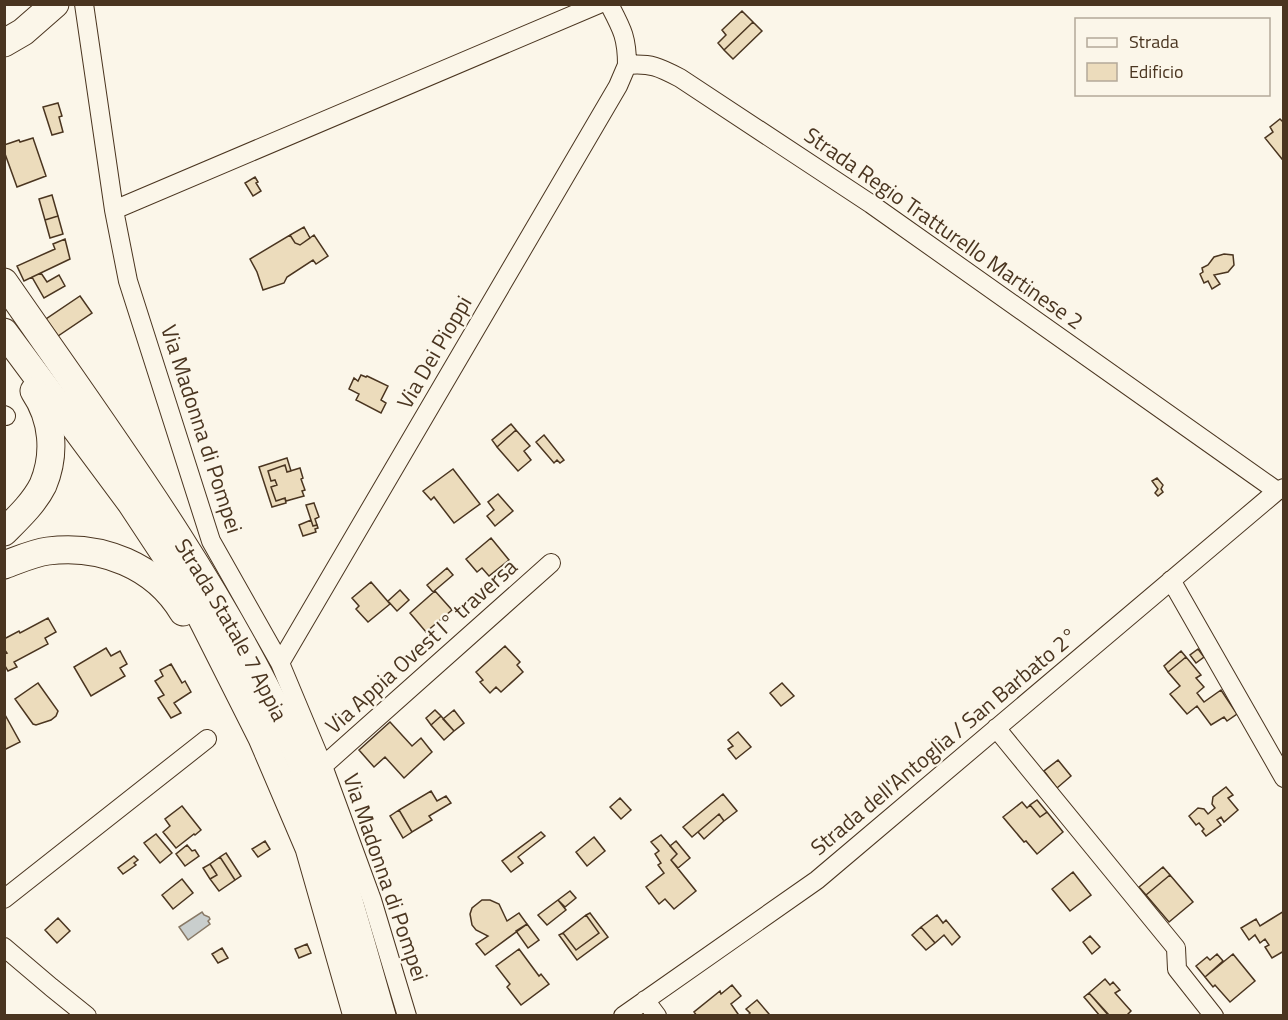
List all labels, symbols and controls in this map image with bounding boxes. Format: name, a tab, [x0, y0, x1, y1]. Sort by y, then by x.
legend	[1075, 18, 1270, 96]
text: Strada	[1129, 28, 1179, 55]
text: Edificio	[1129, 58, 1183, 85]
street label: Strada Regio Tratturello Martinese 2	[797, 118, 1091, 338]
street label: Via Dei Pioppi	[388, 289, 480, 415]
street label: Via Madonna di Pompei	[152, 320, 252, 538]
street label: Strada Statale 7 Appia	[166, 532, 297, 727]
street label: Via Appia Ovest I° traversa	[317, 550, 525, 742]
street label: Strada dell'Antoglia / San Barbato 2°	[803, 619, 1085, 863]
street label: Via Madonna di Pompei	[335, 769, 437, 985]

